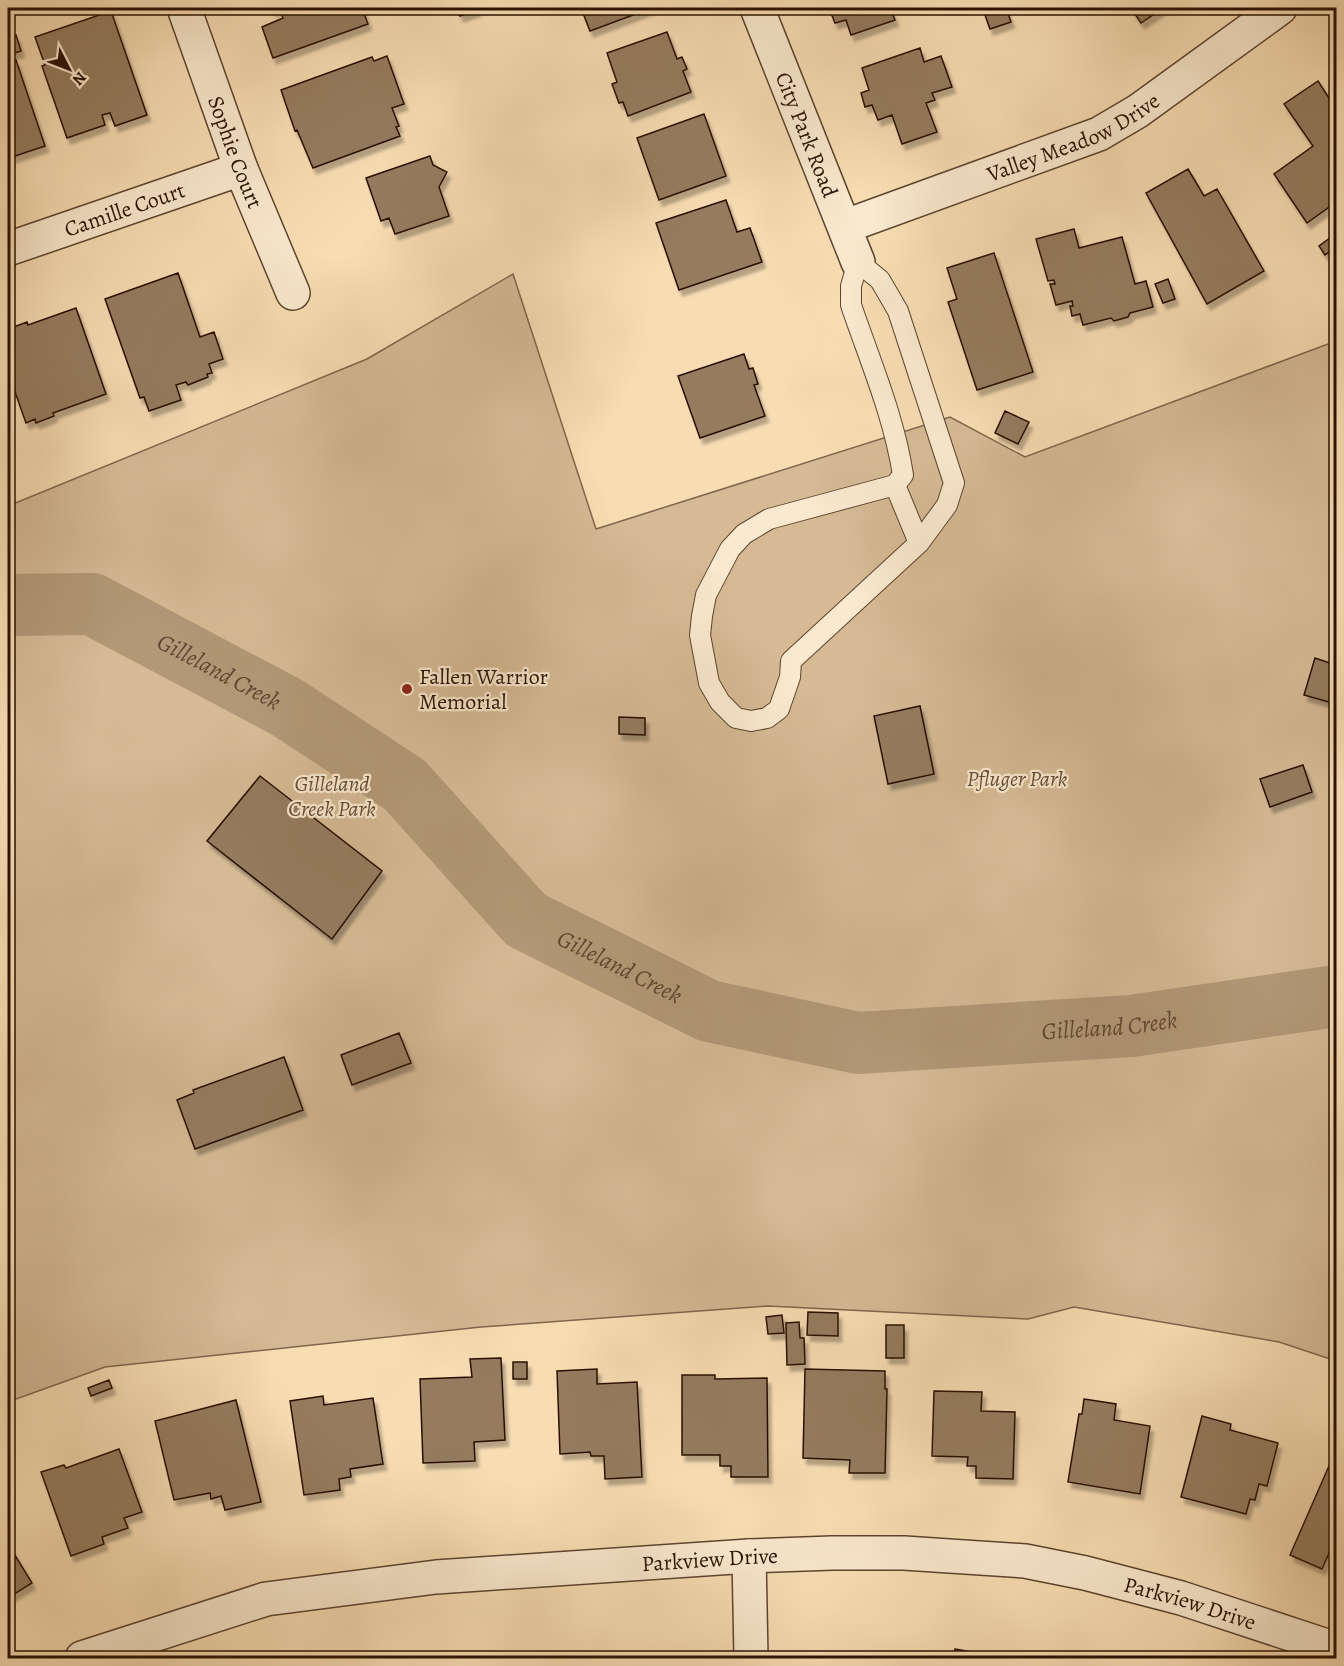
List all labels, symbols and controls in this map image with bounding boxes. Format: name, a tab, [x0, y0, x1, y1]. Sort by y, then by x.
north arrow	[39, 39, 99, 99]
text: N	[67, 67, 91, 90]
street label: City Park Road	[768, 68, 845, 202]
street label: Valley Meadow Drive	[982, 86, 1166, 190]
street label: Sophie Court	[200, 92, 270, 213]
street label: Camille Court	[60, 175, 189, 245]
water label: Gilleland Creek	[152, 625, 287, 718]
place label: Fallen Warrior Memorial	[419, 662, 548, 717]
marker: Fallen Warrior Memorial	[400, 682, 414, 696]
park label: Pfluger Park	[967, 764, 1068, 794]
park label: Gilleland Creek Park	[288, 769, 376, 824]
water label: Gilleland Creek	[552, 922, 688, 1011]
water label: Gilleland Creek	[1041, 1003, 1180, 1048]
street label: Parkview Drive	[641, 1541, 778, 1579]
street label: Parkview Drive	[1121, 1570, 1260, 1638]

